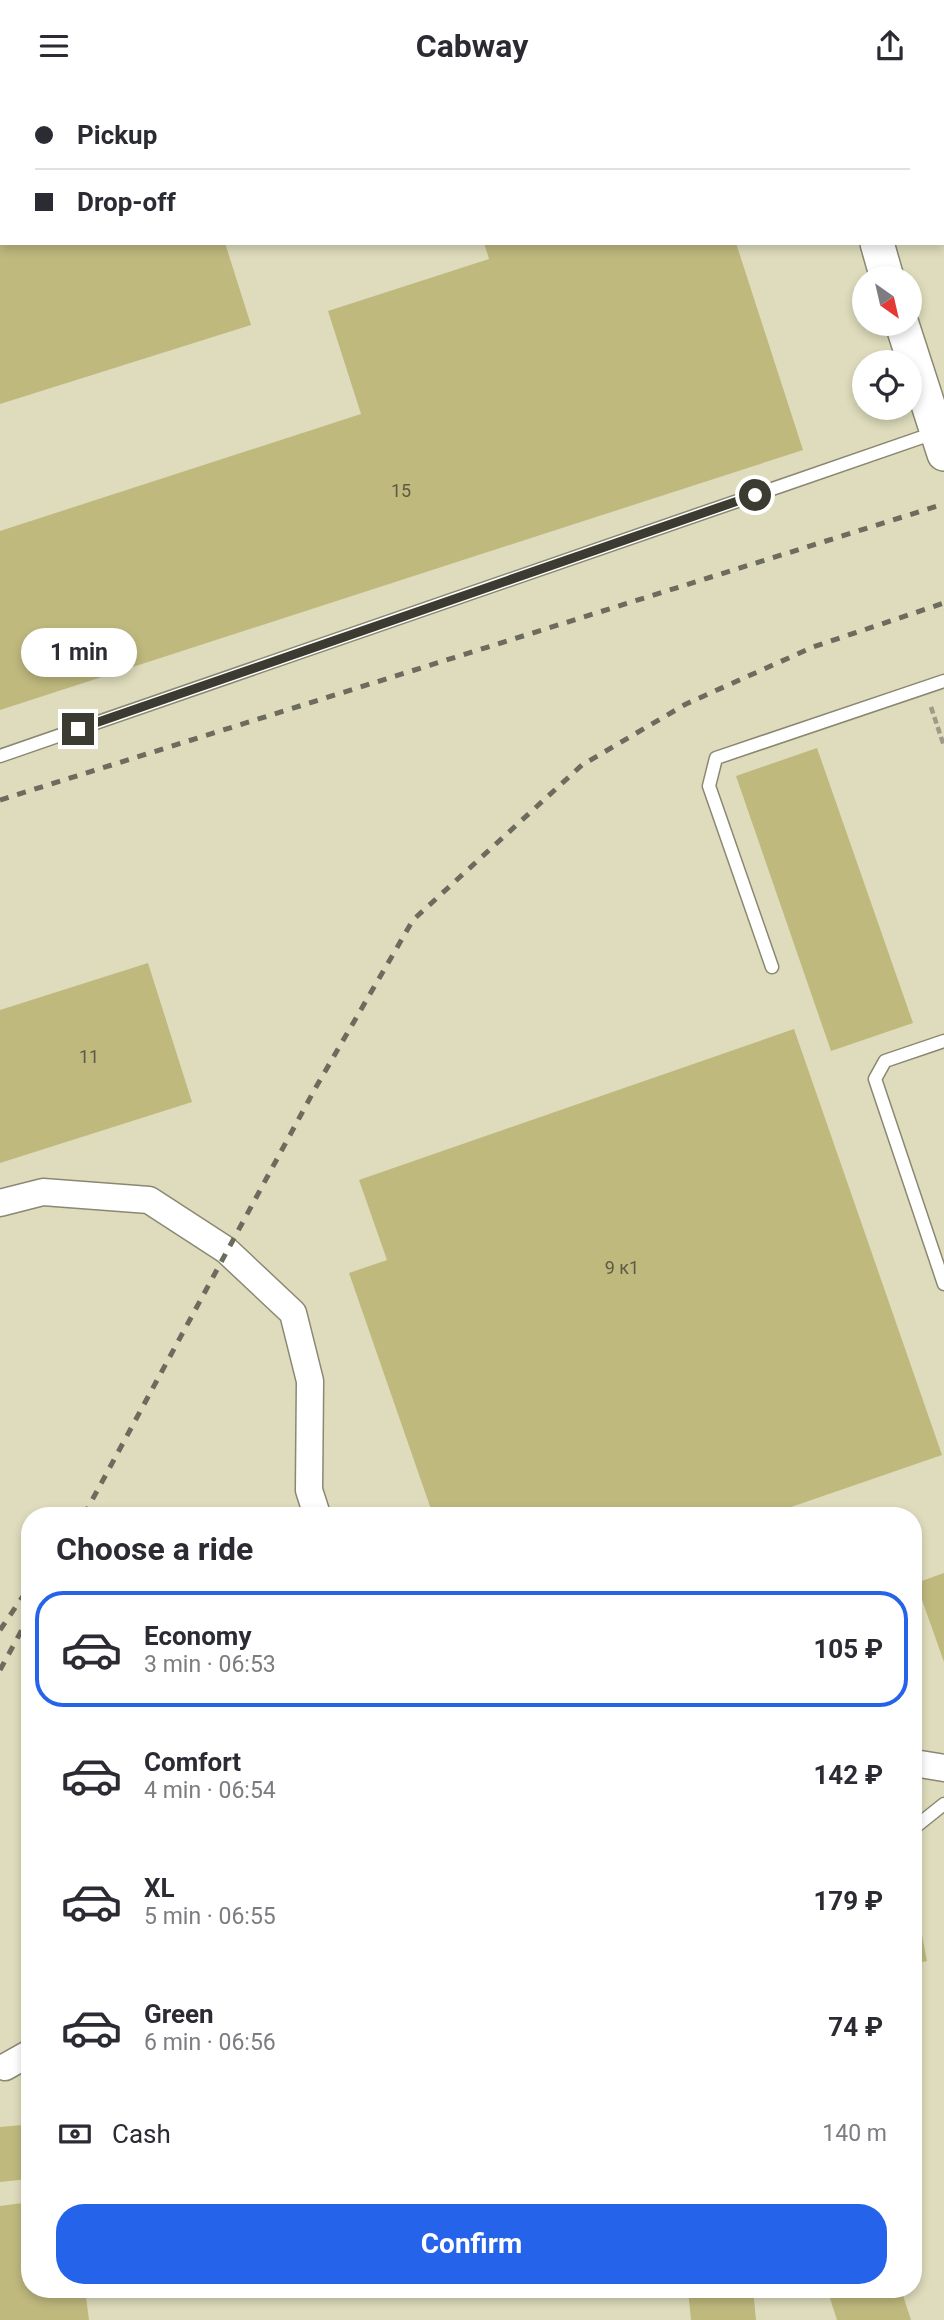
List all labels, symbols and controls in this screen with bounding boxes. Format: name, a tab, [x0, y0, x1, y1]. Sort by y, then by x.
icon: menu	[35, 27, 73, 65]
text: Cabway	[416, 27, 528, 65]
icon: share	[871, 27, 909, 65]
text: Pickup	[77, 120, 157, 150]
text: Drop-off	[77, 187, 176, 217]
north arrow	[852, 266, 922, 336]
map controls	[852, 266, 922, 420]
button: locate	[852, 350, 922, 420]
route start	[739, 479, 771, 511]
house number: 15	[391, 480, 411, 501]
callout: 1 min	[20, 627, 136, 677]
text: 1 min	[50, 639, 108, 666]
route end	[62, 713, 94, 745]
house number: 11	[79, 1046, 99, 1067]
house number: 9 к1	[605, 1257, 639, 1278]
text: Choose a ride	[56, 1530, 253, 1568]
icon: car	[60, 1618, 123, 1681]
text: Economy	[144, 1621, 251, 1651]
text: 105 ₽	[813, 1634, 883, 1664]
text: 3 min · 06:53	[144, 1651, 276, 1678]
icon: car	[60, 1744, 123, 1807]
text: Comfort	[144, 1747, 241, 1777]
text: 142 ₽	[813, 1760, 883, 1790]
text: 4 min · 06:54	[144, 1777, 276, 1804]
icon: car	[60, 1870, 123, 1933]
text: XL	[144, 1873, 175, 1903]
text: 179 ₽	[813, 1886, 883, 1916]
text: 5 min · 06:55	[144, 1903, 276, 1930]
icon: car	[60, 1996, 123, 2059]
text: Green	[144, 1999, 214, 2029]
text: 74 ₽	[828, 2012, 883, 2042]
text: 6 min · 06:56	[144, 2029, 276, 2056]
icon: cash	[56, 2115, 94, 2153]
text: Cash	[112, 2119, 171, 2149]
text: 140 m	[822, 2120, 887, 2147]
button: Confirm	[56, 2204, 887, 2284]

